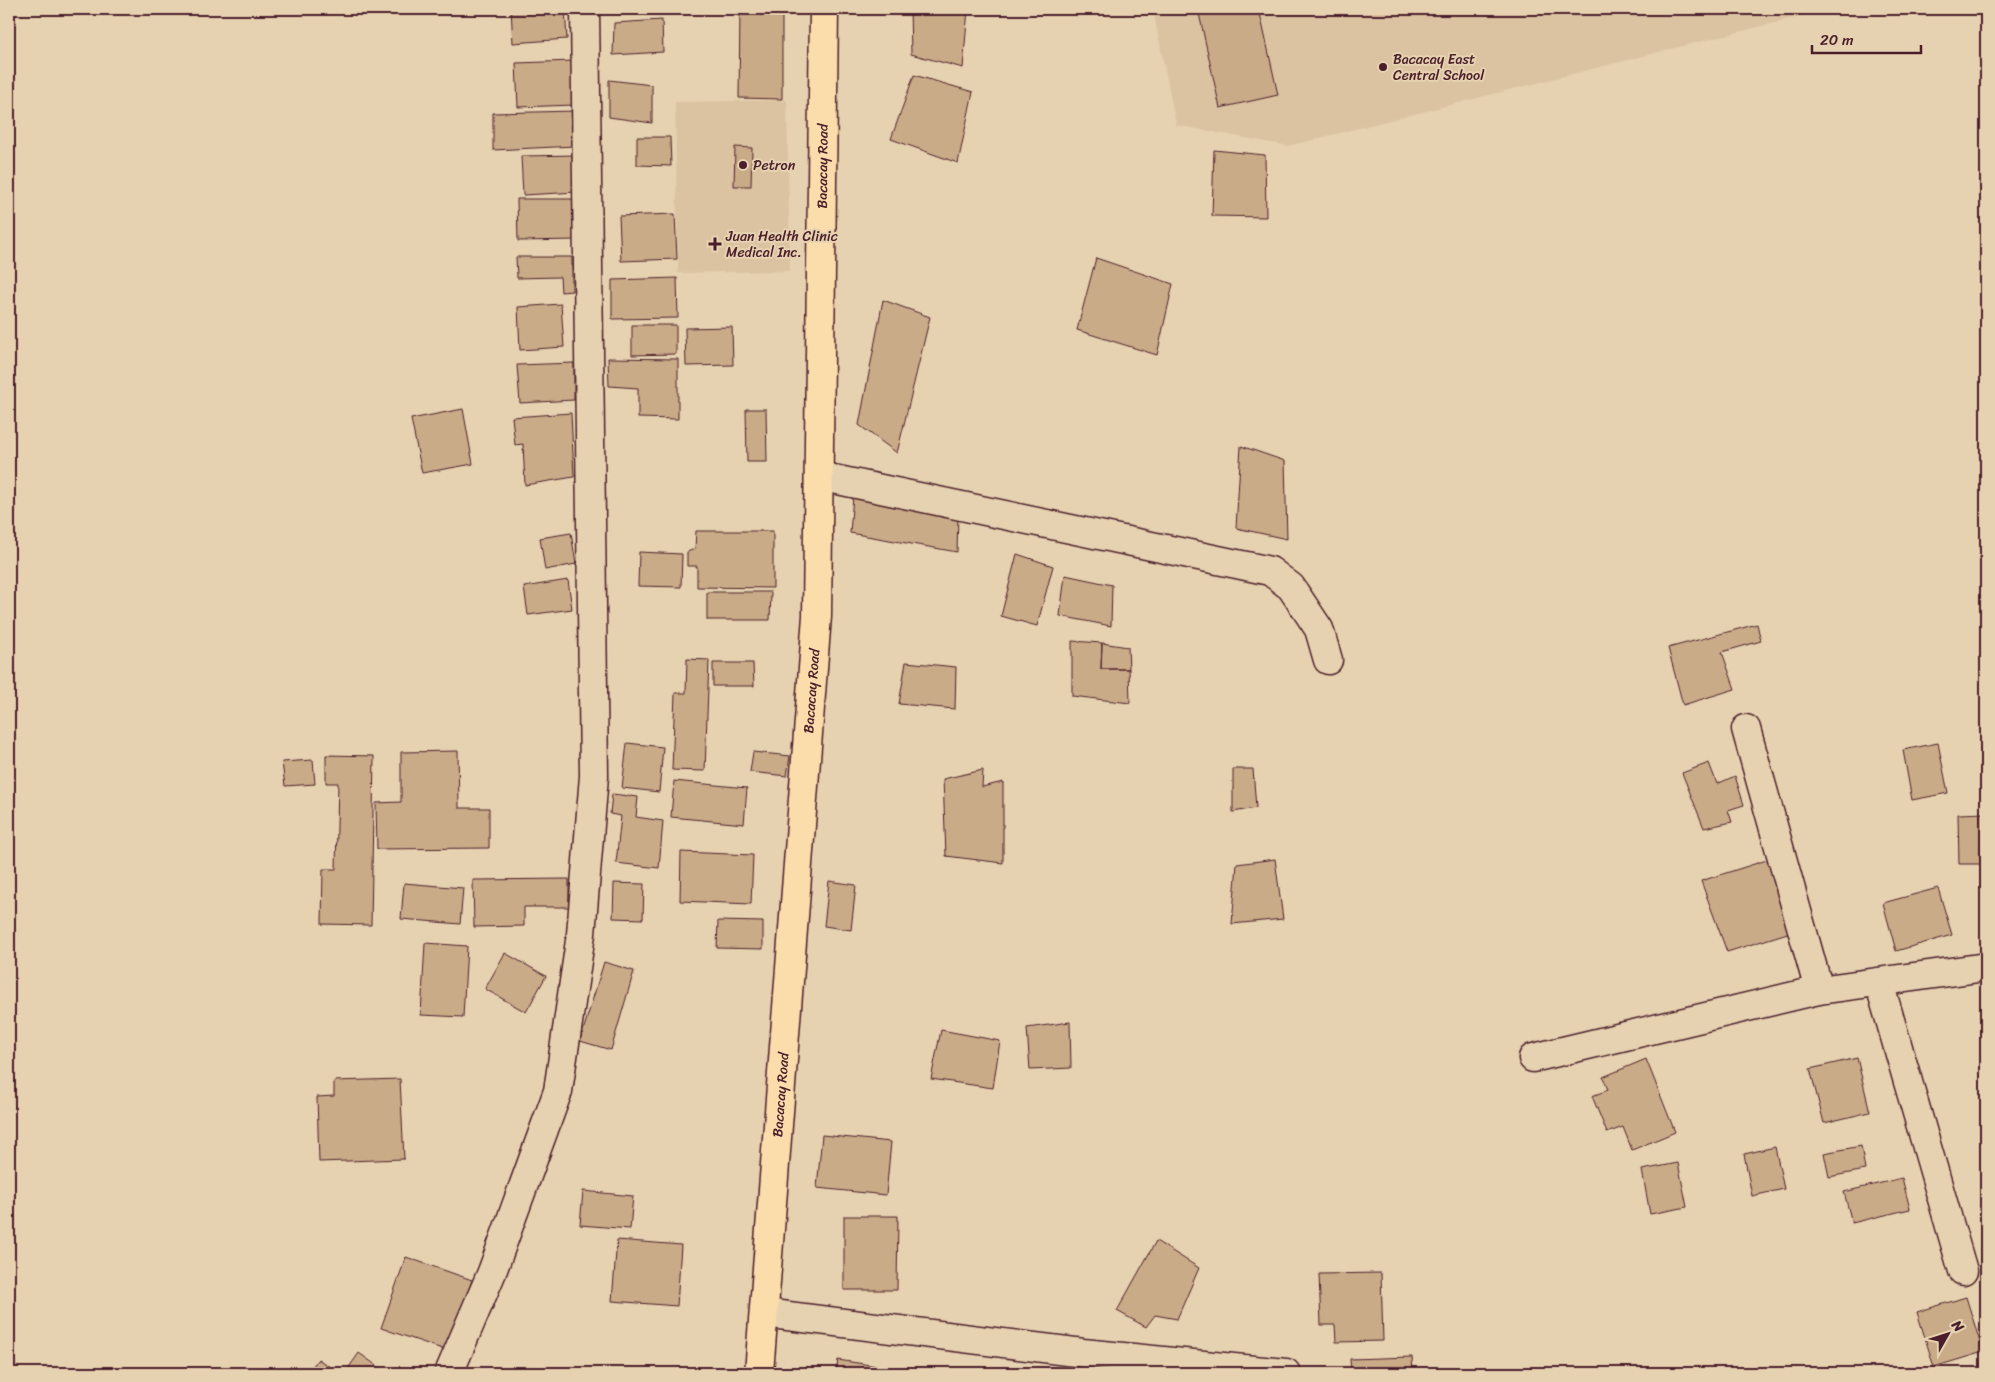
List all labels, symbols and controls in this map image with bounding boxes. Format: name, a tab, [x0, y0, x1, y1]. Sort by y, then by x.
scale bar	[1812, 22, 1921, 54]
text: 20 m	[1820, 27, 1854, 53]
place label: Bacacay East Central School	[1393, 47, 1485, 88]
marker: Bacacay East Central School	[1377, 61, 1389, 73]
street label: Bacacay Road	[809, 122, 835, 209]
place label: Petron	[753, 153, 796, 178]
marker: Petron	[737, 159, 749, 171]
place label: Juan Health Clinic Medical Inc.	[725, 224, 838, 265]
marker: Juan Health Clinic Medical Inc.	[708, 237, 722, 251]
street label: Bacacay Road	[796, 646, 827, 734]
street label: Bacacay Road	[765, 1050, 796, 1138]
north arrow	[1922, 1310, 1972, 1360]
text: N	[1944, 1314, 1971, 1338]

